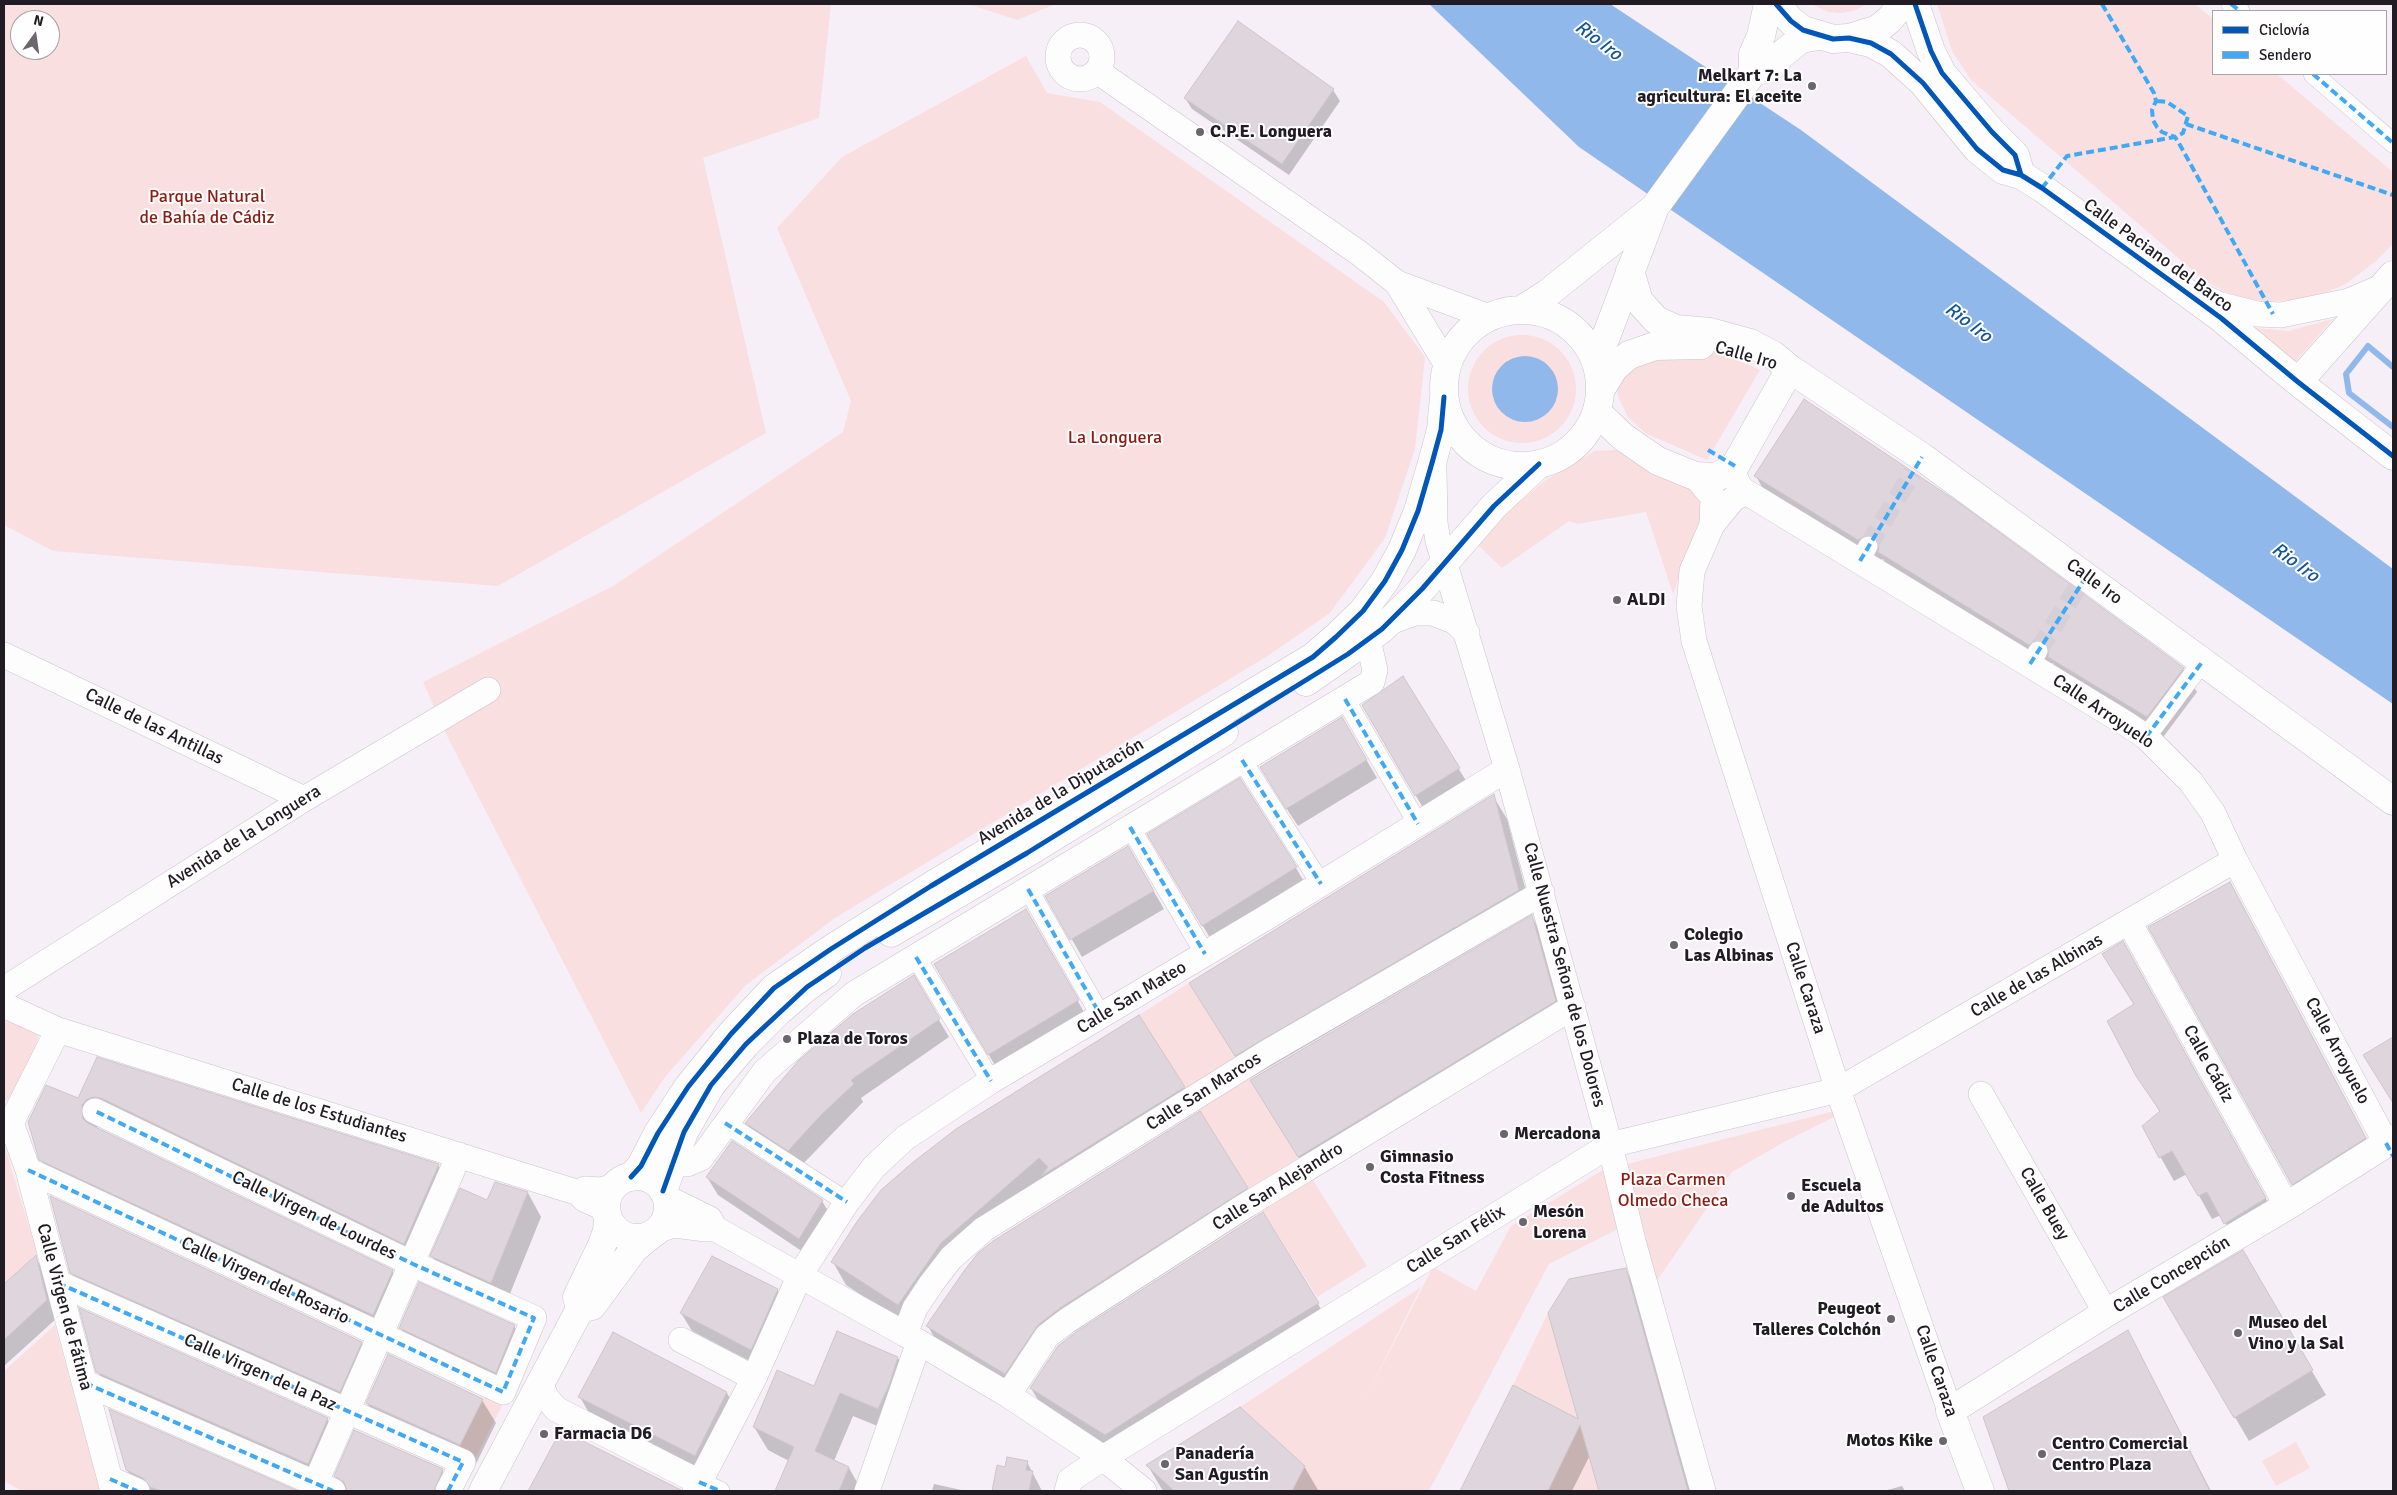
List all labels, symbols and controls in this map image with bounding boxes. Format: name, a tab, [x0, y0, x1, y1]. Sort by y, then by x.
north arrow	[10, 10, 60, 60]
legend	[2212, 10, 2387, 75]
text: N	[32, 12, 45, 30]
water label: Rio Iro	[1570, 16, 1626, 66]
text: Ciclovía	[2259, 21, 2310, 39]
text: Sendero	[2259, 46, 2312, 64]
place label: Melkart 7: La agricultura: El aceite	[1637, 65, 1802, 108]
marker: Melkart 7: La agricultura: El aceite	[1806, 80, 1818, 92]
place label: C.P.E. Longuera	[1210, 121, 1332, 143]
marker: C.P.E. Longuera	[1194, 126, 1206, 138]
park label: Parque Natural de Bahía de Cádiz	[140, 186, 274, 228]
street label: Calle Paciano del Barco	[2079, 194, 2237, 318]
water label: Rio Iro	[1940, 298, 1996, 348]
street label: Calle Iro	[1712, 337, 1780, 375]
park label: La Longuera	[1068, 427, 1162, 449]
water label: Rio Iro	[2267, 538, 2323, 588]
street label: Calle Iro	[2062, 554, 2126, 610]
place label: ALDI	[1627, 589, 1666, 611]
marker: ALDI	[1611, 594, 1623, 606]
street label: Calle Arroyuelo	[2048, 670, 2158, 754]
street label: Calle de las Antillas	[81, 684, 227, 770]
street label: Avenida de la Diputación	[974, 734, 1148, 850]
street label: Avenida de la Longuera	[163, 781, 325, 893]
street label: Calle Nuestra Señora de los Dolores	[1518, 840, 1610, 1110]
place label: Colegio Las Albinas	[1684, 924, 1774, 966]
street label: Calle de las Albinas	[1967, 929, 2107, 1023]
marker: Colegio Las Albinas	[1668, 939, 1680, 951]
street label: Calle Caraza	[1780, 939, 1830, 1037]
street label: Calle San Mateo	[1073, 957, 1191, 1039]
street label: Calle Arroyuelo	[2300, 994, 2374, 1108]
street label: Calle Cádiz	[2178, 1021, 2238, 1107]
place label: Plaza de Toros	[797, 1028, 908, 1050]
marker: Plaza de Toros	[781, 1033, 793, 1045]
street label: Calle San Marcos	[1143, 1048, 1265, 1136]
street label: Calle de los Estudiantes	[229, 1074, 409, 1148]
place label: Mercadona	[1514, 1123, 1601, 1145]
marker: Mercadona	[1498, 1128, 1510, 1140]
street label: Calle San Alejandro	[1209, 1138, 1347, 1236]
place label: Gimnasio Costa Fitness	[1380, 1146, 1485, 1188]
marker: Gimnasio Costa Fitness	[1364, 1161, 1376, 1173]
street label: Calle Buey	[2014, 1164, 2074, 1244]
street label: Calle Virgen de Lourdes	[228, 1167, 400, 1265]
park label: Plaza Carmen Olmedo Checa	[1618, 1169, 1728, 1212]
place label: Escuela de Adultos	[1801, 1175, 1884, 1218]
marker: Escuela de Adultos	[1785, 1190, 1797, 1202]
street label: Calle San Félix	[1403, 1201, 1509, 1279]
place label: Mesón Lorena	[1533, 1201, 1587, 1244]
marker: Mesón Lorena	[1517, 1216, 1529, 1228]
street label: Calle Virgen de Fátima	[31, 1221, 97, 1393]
street label: Calle Concepción	[2110, 1232, 2234, 1318]
street label: Calle Virgen del Rosario	[178, 1233, 352, 1329]
place label: Peugeot Talleres Colchón	[1753, 1298, 1881, 1340]
place label: Museo del Vino y la Sal	[2248, 1312, 2344, 1355]
marker: Peugeot Talleres Colchón	[1885, 1313, 1897, 1325]
street label: Calle Caraza	[1910, 1322, 1962, 1420]
marker: Museo del Vino y la Sal	[2232, 1327, 2244, 1339]
street label: Calle Virgen de la Paz	[180, 1330, 340, 1416]
place label: Farmacia D6	[554, 1423, 652, 1445]
marker: Farmacia D6	[538, 1428, 550, 1440]
place label: Motos Kike	[1846, 1430, 1933, 1452]
place label: Centro Comercial Centro Plaza	[2052, 1433, 2188, 1476]
marker: Motos Kike	[1937, 1435, 1949, 1447]
place label: Panadería San Agustín	[1175, 1443, 1269, 1486]
marker: Centro Comercial Centro Plaza	[2036, 1448, 2048, 1460]
marker: Panadería San Agustín	[1159, 1458, 1171, 1470]

